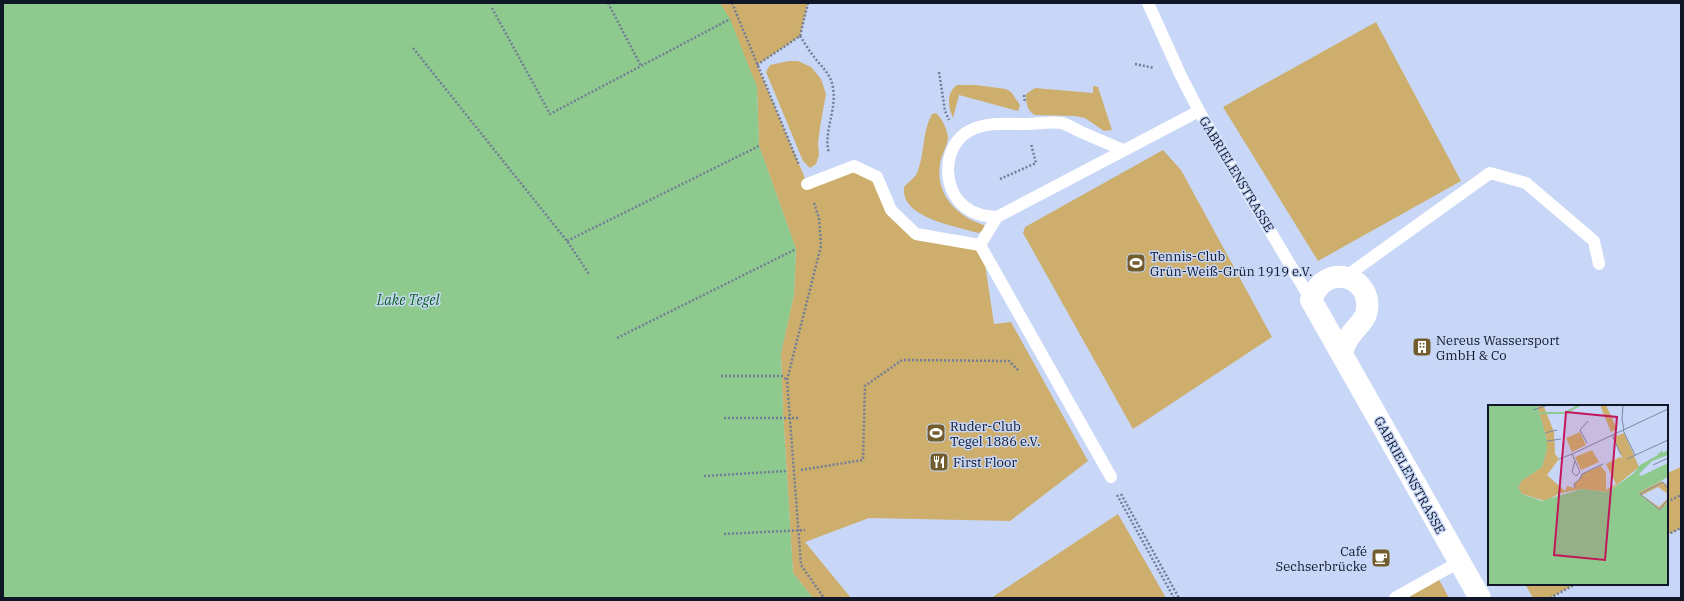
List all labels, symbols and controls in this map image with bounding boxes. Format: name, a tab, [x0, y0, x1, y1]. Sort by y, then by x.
street label: GABRIELENSTRASSE	[1195, 113, 1278, 235]
place label: Tennis-Club Grün-Weiß-Grün 1919 e.V.	[1150, 248, 1313, 280]
sports icon: Tennis-Club Grün-Weiß-Grün 1919 e.V.	[1125, 252, 1147, 274]
water label: Lake Tegel	[376, 291, 440, 309]
place label: Nereus Wassersport GmbH & Co	[1436, 332, 1560, 364]
building icon: Nereus Wassersport GmbH & Co	[1411, 336, 1433, 358]
inset map	[1488, 405, 1668, 585]
street label: GABRIELENSTRASSE	[1370, 413, 1449, 537]
place label: Ruder-Club Tegel 1886 e.V.	[950, 418, 1040, 450]
sports icon: Ruder-Club Tegel 1886 e.V.	[925, 422, 947, 444]
restaurant icon: First Floor	[928, 451, 950, 473]
place label: First Floor	[953, 454, 1017, 471]
place label: Café Sechserbrücke	[1276, 543, 1367, 575]
cafe icon: Café Sechserbrücke	[1370, 547, 1392, 569]

